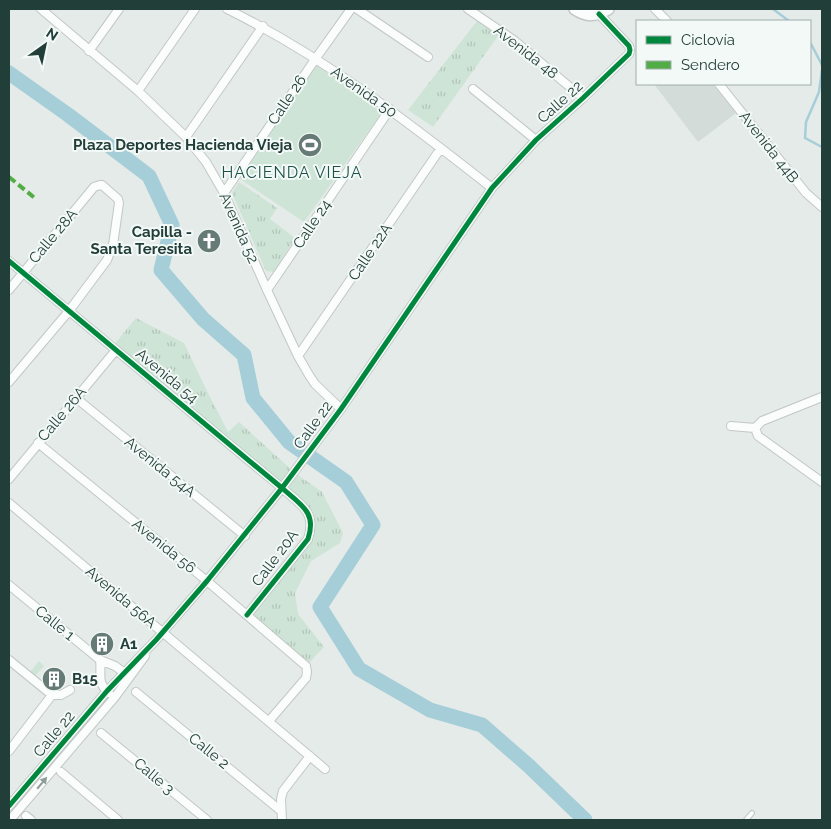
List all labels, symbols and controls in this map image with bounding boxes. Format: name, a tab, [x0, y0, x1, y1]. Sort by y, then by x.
north arrow	[20, 20, 70, 70]
legend	[636, 20, 811, 85]
street label: Avenida 48	[490, 21, 562, 83]
text: N	[43, 24, 61, 44]
text: Ciclovía	[681, 31, 735, 49]
text: Sendero	[681, 56, 740, 74]
street label: Avenida 50	[327, 63, 401, 121]
street label: Calle 26	[264, 72, 310, 128]
street label: Calle 22	[534, 77, 587, 127]
street label: Avenida 44B	[735, 108, 803, 186]
sports icon: Plaza Deportes Hacienda Vieja	[297, 132, 323, 158]
place label: Plaza Deportes Hacienda Vieja	[73, 136, 292, 154]
district label: HACIENDA VIEJA	[222, 163, 362, 182]
street label: Avenida 52	[215, 190, 263, 266]
street label: Calle 24	[289, 196, 335, 252]
street label: Calle 28A	[25, 205, 81, 267]
street label: Calle 22A	[344, 220, 396, 284]
place label: Capilla - Santa Teresita	[91, 223, 192, 258]
church icon: Capilla - Santa Teresita	[196, 228, 222, 254]
street label: Avenida 54	[132, 345, 202, 407]
street label: Calle 26A	[34, 383, 90, 445]
street label: Calle 22	[290, 397, 337, 452]
street label: Avenida 54A	[121, 433, 199, 501]
street label: Avenida 56	[129, 515, 199, 577]
street label: Calle 20A	[248, 526, 302, 590]
street label: Avenida 56A	[82, 562, 160, 632]
street label: Calle 1	[32, 602, 79, 645]
building icon: A1	[89, 631, 115, 657]
place label: A1	[120, 635, 138, 653]
building icon: B15	[41, 666, 67, 692]
place label: B15	[72, 670, 98, 688]
street label: Calle 22	[29, 707, 79, 761]
street label: Calle 2	[185, 729, 233, 773]
street label: Calle 3	[130, 754, 178, 798]
one-way arrow	[36, 777, 47, 789]

